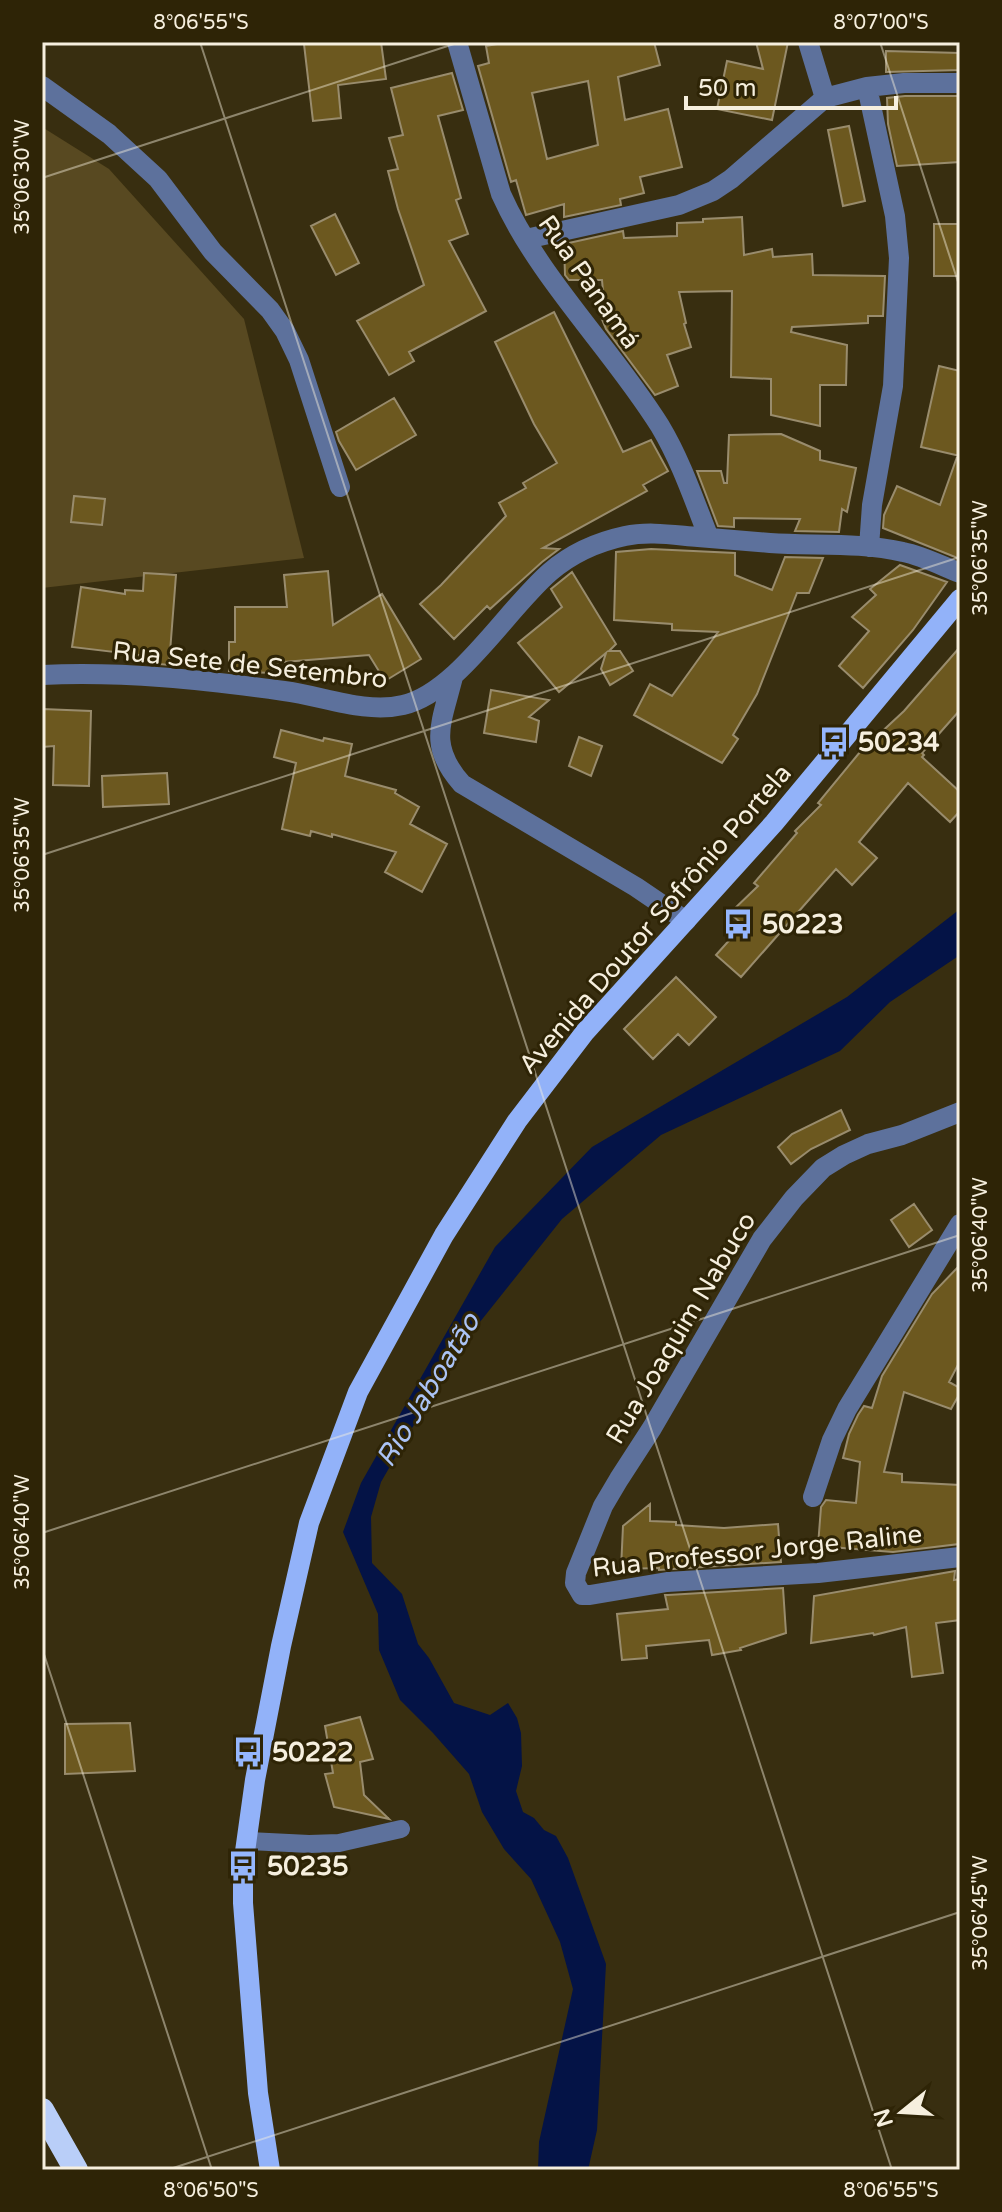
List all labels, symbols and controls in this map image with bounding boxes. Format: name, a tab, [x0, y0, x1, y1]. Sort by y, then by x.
text: 8°06'55"S	[153, 11, 249, 35]
text: 8°07'00"S	[833, 11, 929, 35]
scale bar	[686, 60, 896, 110]
text: 50 m	[698, 74, 756, 103]
text: 35°06'30"W	[11, 119, 35, 235]
street label: Rua Panamá	[532, 209, 646, 355]
text: 35°06'35"W	[969, 500, 993, 616]
street label: Rua Sete de Setembro	[111, 635, 389, 695]
bus stop icon: 50234	[817, 725, 851, 759]
place label: 50234	[858, 727, 940, 758]
street label: Avenida Doutor Sofrônio Portela	[512, 758, 798, 1080]
text: 35°06'35"W	[11, 797, 35, 913]
bus stop icon: 50223	[721, 907, 755, 941]
place label: 50223	[762, 909, 844, 940]
text: 35°06'40"W	[969, 1177, 993, 1293]
street label: Rua Joaquim Nabuco	[599, 1206, 763, 1450]
water label: Rio Jaboatão	[369, 1305, 488, 1473]
text: 35°06'40"W	[11, 1474, 35, 1590]
street label: Rua Professor Jorge Raline	[590, 1518, 924, 1584]
bus stop icon: 50222	[231, 1735, 265, 1769]
place label: 50222	[272, 1737, 354, 1768]
bus stop icon: 50235	[226, 1849, 260, 1883]
place label: 50235	[267, 1851, 349, 1882]
text: 35°06'45"W	[969, 1855, 993, 1971]
north arrow	[862, 2072, 942, 2152]
text: N	[869, 2105, 899, 2130]
text: 8°06'50"S	[163, 2179, 259, 2203]
text: 8°06'55"S	[843, 2179, 939, 2203]

